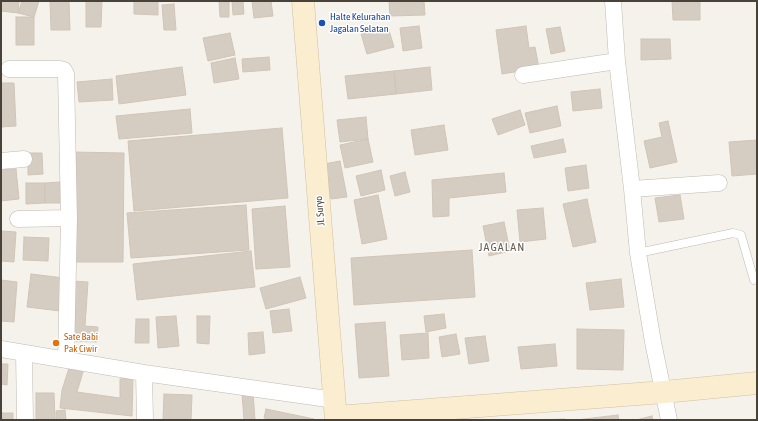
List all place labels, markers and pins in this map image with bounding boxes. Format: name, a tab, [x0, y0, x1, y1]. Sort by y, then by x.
place label: Halte Kelurahan Jagalan Selatan	[330, 11, 390, 34]
marker: Halte Kelurahan Jagalan Selatan	[317, 18, 327, 28]
place label: Sate Babi Pak Ciwir	[64, 331, 98, 354]
marker: Sate Babi Pak Ciwir	[51, 338, 61, 348]

